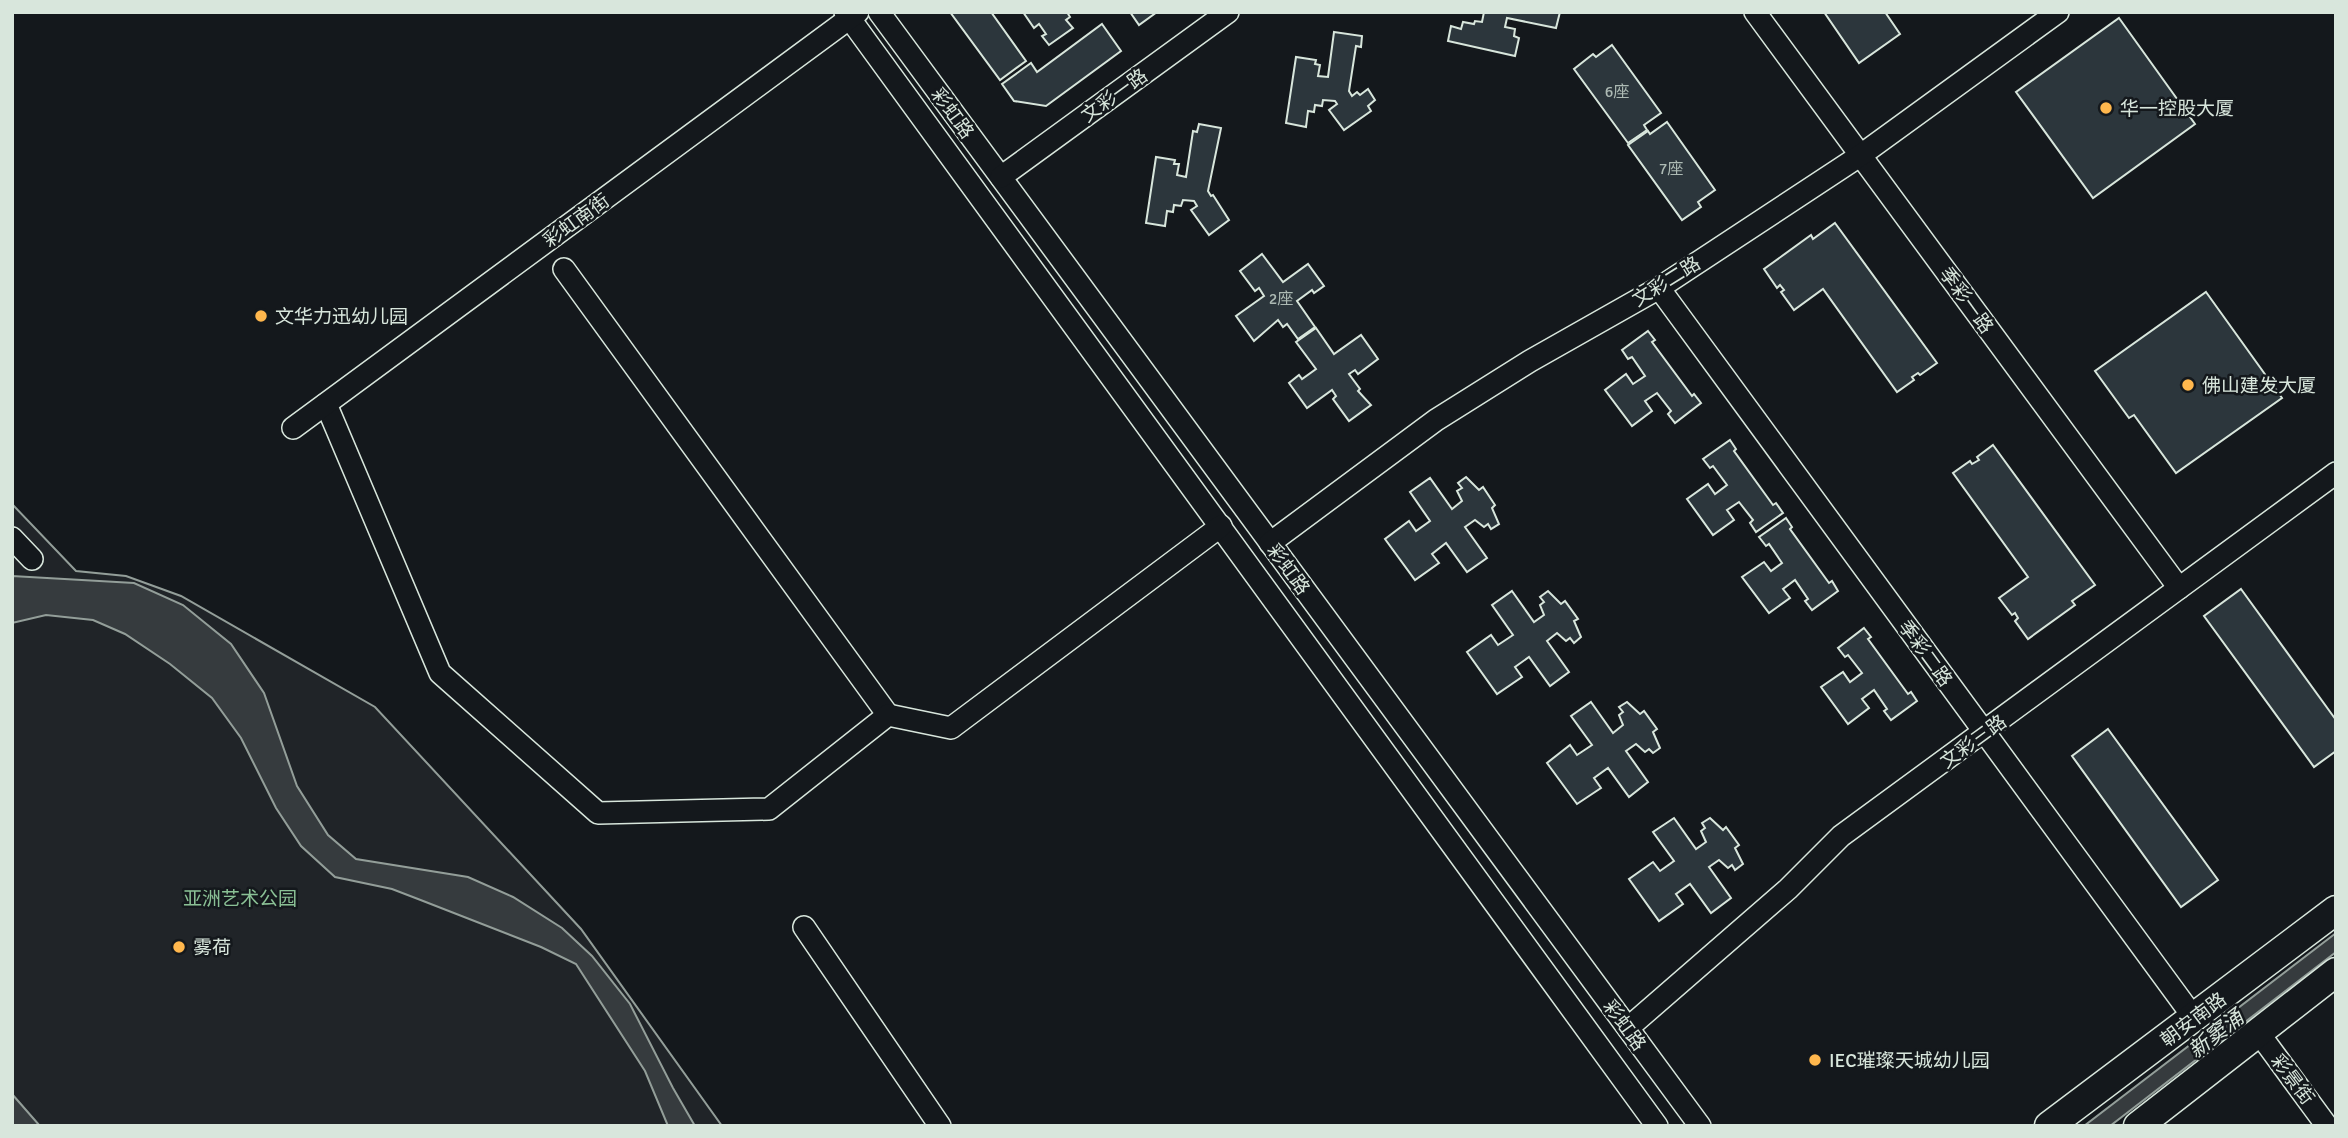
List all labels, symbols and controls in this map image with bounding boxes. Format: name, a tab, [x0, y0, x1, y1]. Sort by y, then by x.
street label: 文彩一路	[1077, 64, 1152, 128]
house number: 6座	[1605, 82, 1629, 102]
street label: 彩虹路	[926, 83, 979, 144]
place label: 华一控股大厦	[2120, 97, 2234, 121]
marker: 华一控股大厦	[2098, 100, 2114, 116]
house number: 7座	[1659, 159, 1683, 179]
street label: 彩虹南街	[539, 189, 614, 253]
street label: 文彩二路	[1628, 252, 1705, 312]
street label: 季彩一路	[1934, 263, 1998, 338]
house number: 2座	[1269, 289, 1293, 309]
place label: 文华力迅幼儿园	[275, 305, 408, 329]
marker: 文华力迅幼儿园	[253, 308, 269, 324]
place label: 佛山建发大厦	[2202, 374, 2316, 398]
marker: 佛山建发大厦	[2180, 377, 2196, 393]
street label: 彩虹路	[1262, 539, 1315, 600]
street label: 季彩二路	[1893, 616, 1957, 691]
street label: 文彩三路	[1936, 710, 2011, 774]
park label: 亚洲艺术公园	[183, 887, 297, 911]
place label: 雾荷	[193, 936, 231, 960]
marker: 雾荷	[171, 939, 187, 955]
street label: 朝安南路	[2156, 987, 2231, 1052]
street label: 彩虹路	[1598, 995, 1651, 1056]
water label: 新窦涌	[2183, 1003, 2250, 1064]
place label: IEC璀璨天城幼儿园	[1829, 1049, 1990, 1073]
street label: 彩景街	[2265, 1050, 2319, 1110]
marker: IEC璀璨天城幼儿园	[1807, 1052, 1823, 1068]

